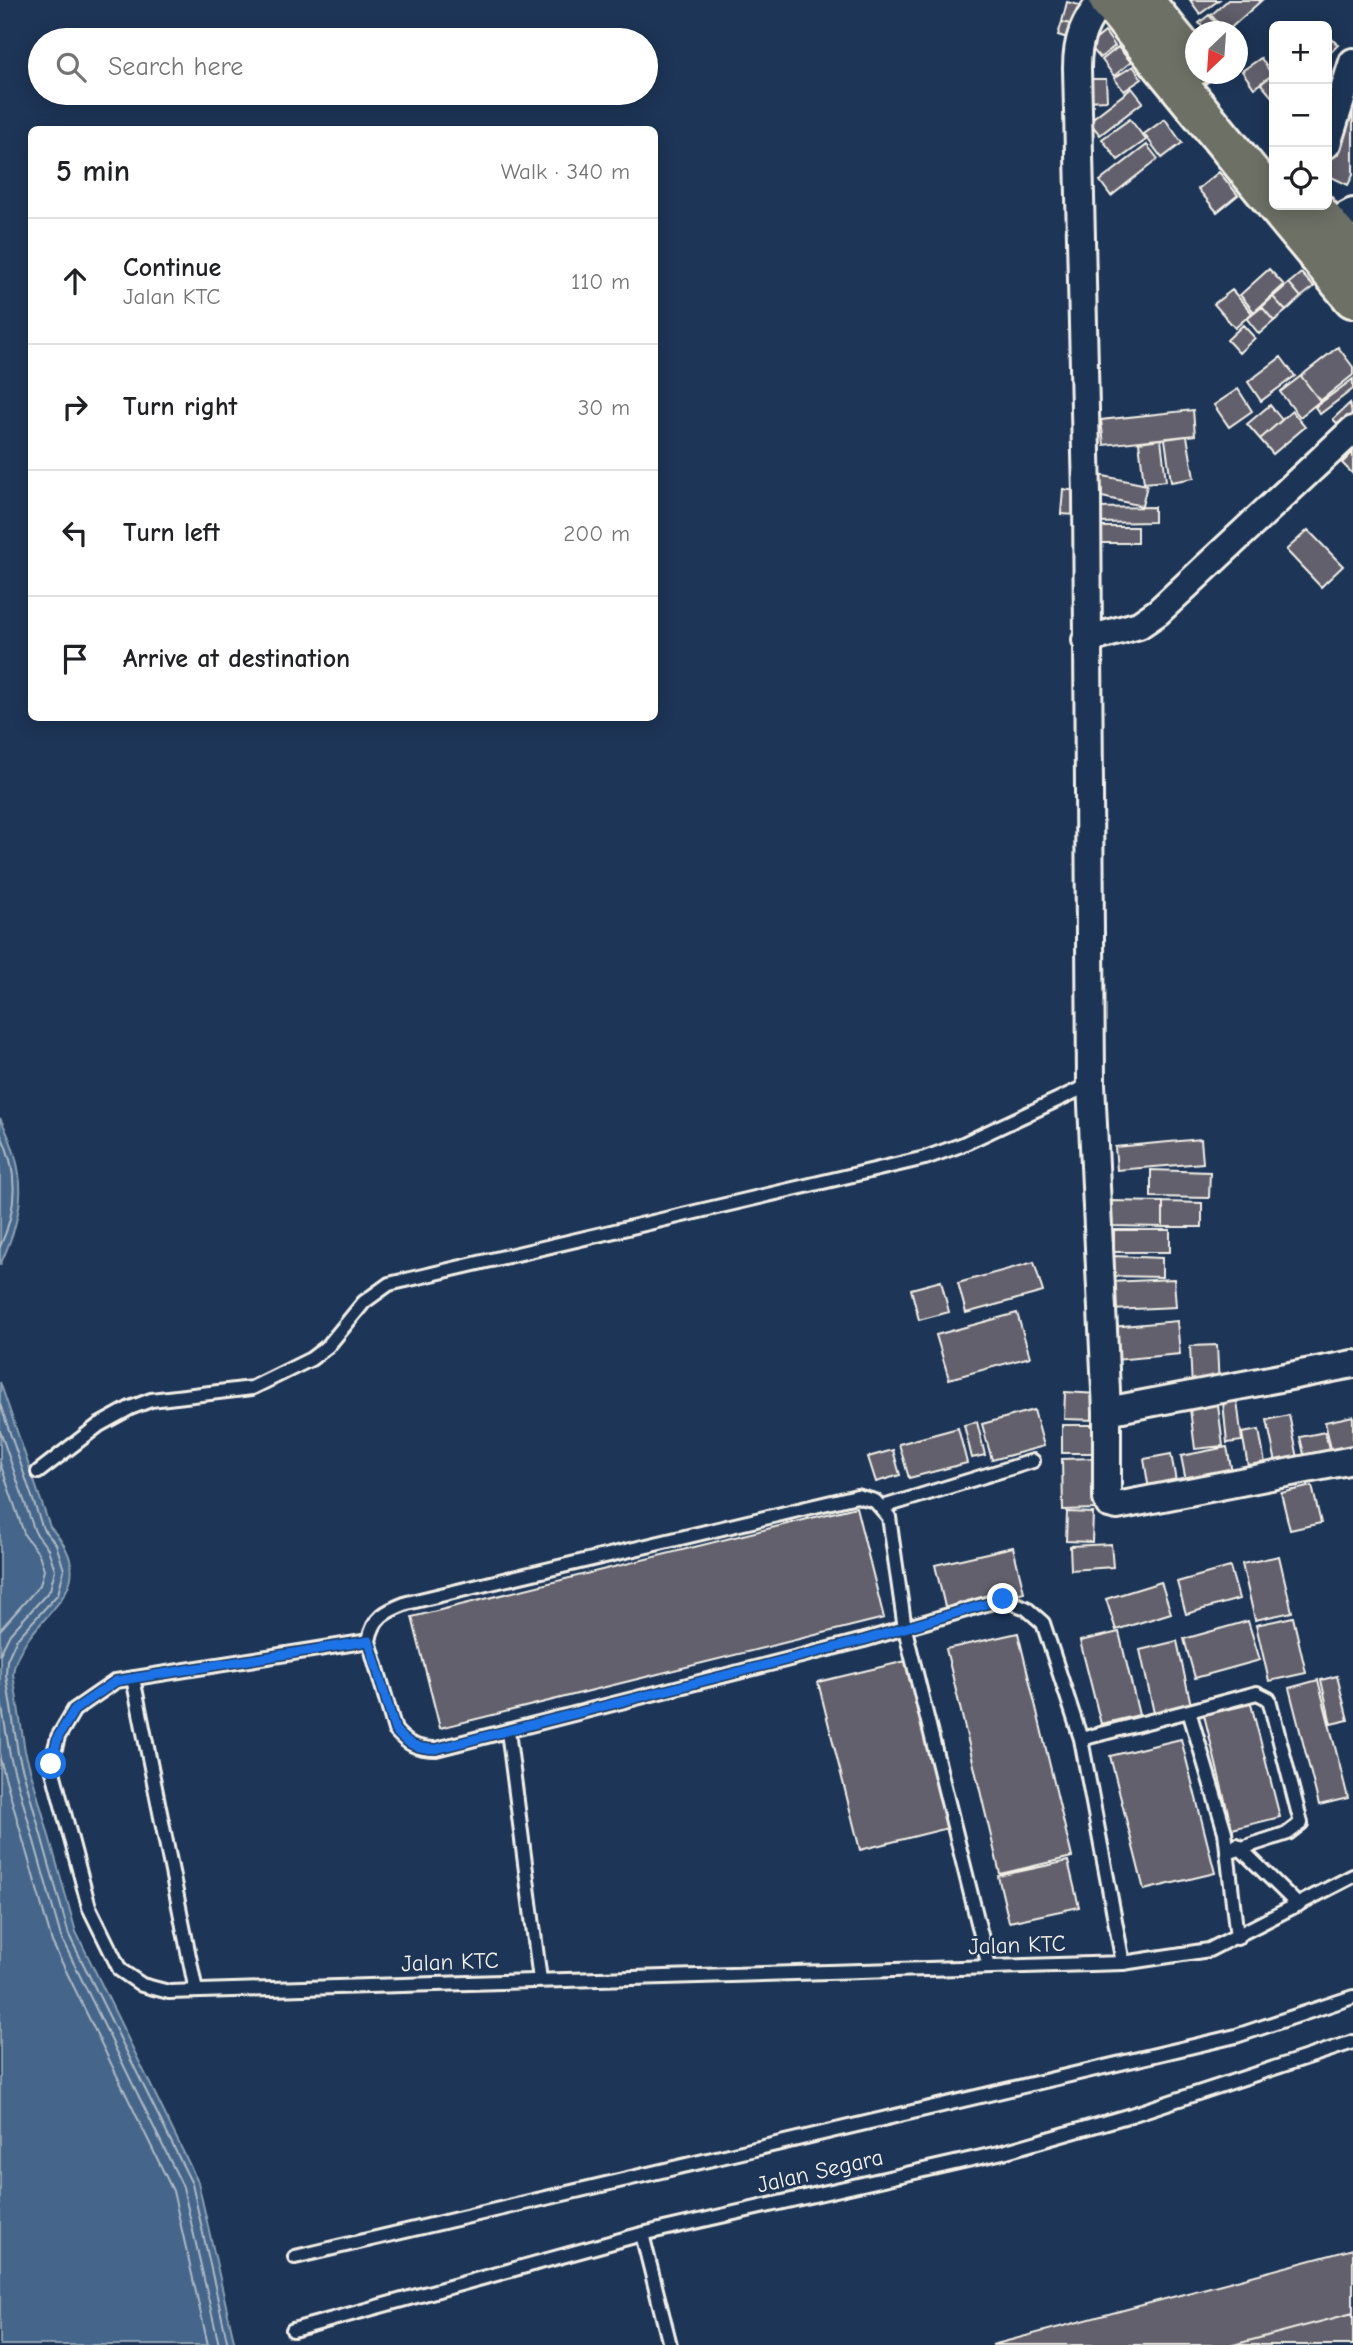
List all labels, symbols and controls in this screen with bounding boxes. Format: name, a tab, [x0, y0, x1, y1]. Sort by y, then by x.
north arrow	[1185, 21, 1248, 84]
map controls	[1269, 21, 1332, 210]
button: +	[1269, 21, 1332, 84]
search box	[28, 28, 658, 105]
icon: search	[52, 48, 90, 86]
text: Search here	[108, 52, 243, 82]
button: −	[1269, 84, 1332, 147]
button: locate	[1269, 147, 1332, 210]
text: 5 min	[56, 154, 130, 189]
text: Walk · 340 m	[501, 158, 630, 185]
text: Continue	[123, 253, 221, 283]
icon: ahead	[56, 262, 94, 300]
text: 110 m	[571, 268, 630, 295]
text: Jalan KTC	[123, 283, 220, 310]
icon: right	[56, 388, 94, 426]
text: Turn right	[123, 392, 237, 422]
text: 30 m	[578, 394, 630, 421]
icon: left	[56, 514, 94, 552]
text: Turn left	[123, 518, 220, 548]
text: 200 m	[563, 520, 630, 547]
icon: arrive	[56, 640, 94, 678]
text: Arrive at destination	[123, 644, 350, 674]
route end	[987, 1583, 1018, 1614]
route start	[35, 1748, 66, 1779]
street label: Jalan KTC	[968, 1930, 1066, 1960]
street label: Jalan KTC	[401, 1947, 499, 1977]
street label: Jalan Segara	[754, 2143, 886, 2199]

